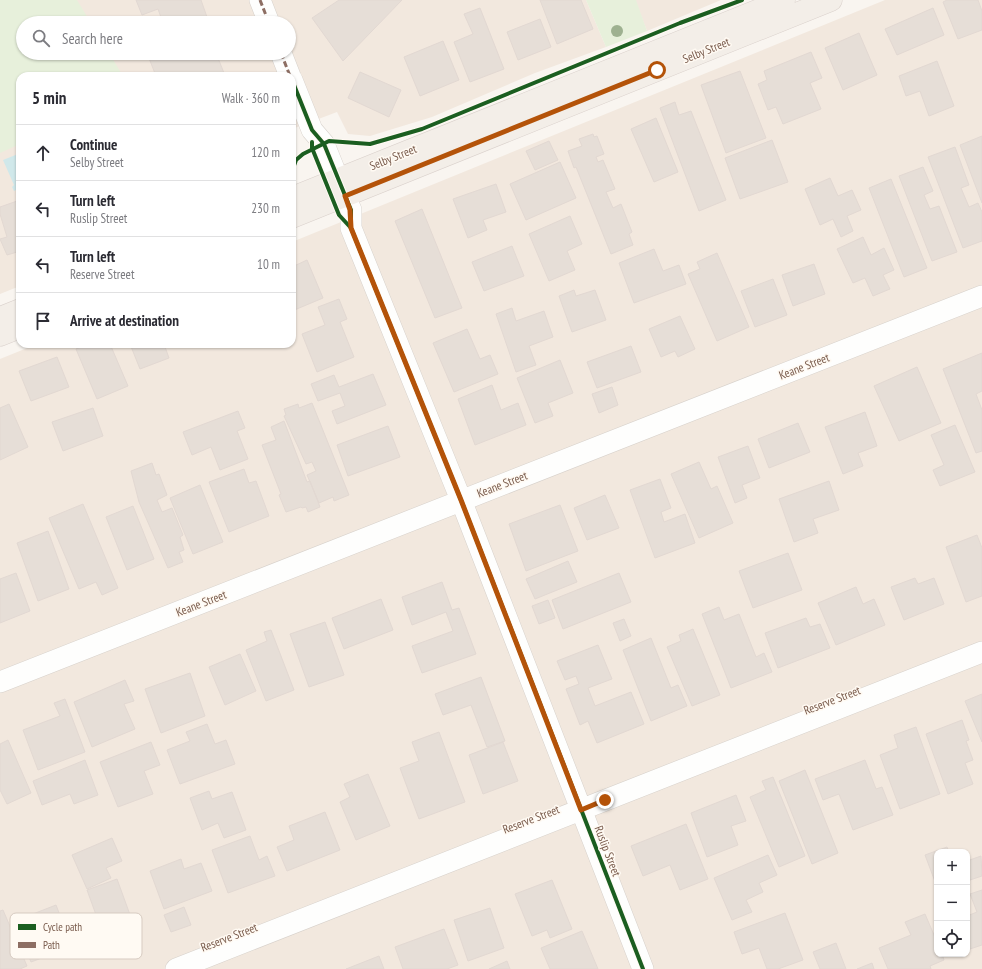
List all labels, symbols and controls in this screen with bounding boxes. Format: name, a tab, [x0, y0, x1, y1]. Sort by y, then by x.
search box	[16, 16, 296, 60]
icon: search	[30, 27, 52, 49]
text: Search here	[62, 29, 123, 48]
street label: Selby Street	[680, 34, 732, 66]
route start	[648, 61, 666, 79]
text: 5 min	[32, 87, 66, 109]
text: Walk · 360 m	[222, 90, 280, 107]
text: Continue	[70, 135, 117, 154]
street label: Selby Street	[367, 141, 419, 173]
icon: ahead	[32, 142, 54, 164]
text: 120 m	[251, 144, 280, 161]
text: Selby Street	[70, 154, 124, 171]
text: Turn left	[70, 191, 115, 210]
icon: left	[32, 198, 54, 220]
text: 230 m	[251, 200, 280, 217]
text: Ruslip Street	[70, 210, 127, 227]
text: Turn left	[70, 247, 115, 266]
icon: left	[32, 254, 54, 276]
text: 10 m	[257, 256, 280, 273]
text: Reserve Street	[70, 266, 135, 283]
icon: arrive	[32, 310, 54, 332]
text: Arrive at destination	[70, 311, 179, 330]
street label: Keane Street	[777, 349, 832, 382]
street label: Keane Street	[475, 467, 530, 500]
street label: Keane Street	[174, 586, 229, 619]
street label: Reserve Street	[802, 682, 863, 718]
route end	[596, 791, 614, 809]
street label: Reserve Street	[501, 801, 562, 837]
street label: Ruslip Street	[591, 824, 625, 879]
map controls	[934, 849, 970, 957]
button: +	[934, 849, 970, 885]
button: −	[934, 885, 970, 921]
legend	[10, 913, 142, 959]
street label: Reserve Street	[199, 919, 260, 955]
text: Cycle path	[43, 920, 82, 934]
button: locate	[934, 921, 970, 957]
text: Path	[43, 938, 60, 952]

